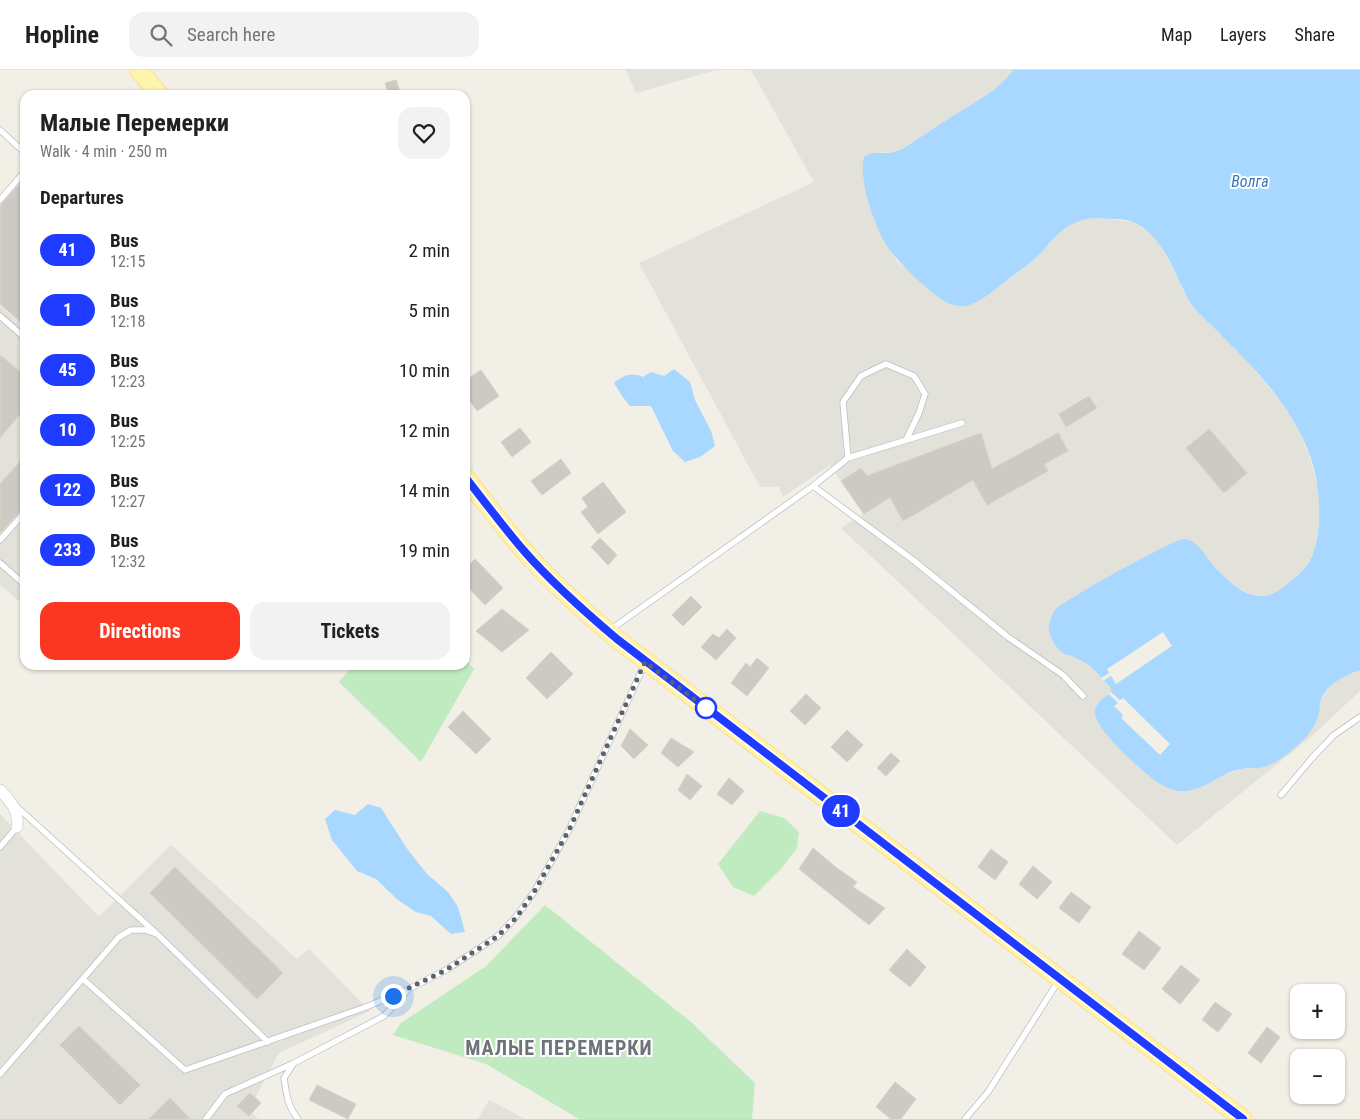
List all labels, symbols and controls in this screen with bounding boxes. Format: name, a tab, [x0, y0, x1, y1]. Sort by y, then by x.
search box	[129, 12, 479, 57]
text: Hopline	[25, 21, 99, 49]
icon: search	[147, 21, 175, 49]
text: Search here	[187, 23, 275, 46]
text: Map	[1161, 24, 1192, 45]
text: Layers	[1220, 24, 1267, 45]
text: Share	[1295, 24, 1335, 45]
button: heart	[398, 107, 450, 159]
text: Малые Перемерки	[40, 109, 229, 137]
text: Walk · 4 min · 250 m	[40, 142, 167, 161]
water label: Волга	[1231, 172, 1269, 191]
text: Departures	[40, 186, 124, 209]
text: Bus	[110, 229, 139, 252]
text: 41	[58, 239, 77, 260]
text: 2 min	[408, 239, 450, 262]
text: 12:15	[110, 252, 145, 271]
text: Bus	[110, 289, 139, 312]
text: 1	[63, 299, 72, 320]
text: 5 min	[408, 299, 450, 322]
text: 12:18	[110, 312, 145, 331]
text: Bus	[110, 349, 139, 372]
text: 45	[58, 359, 77, 380]
text: 10 min	[399, 359, 450, 382]
text: 12:23	[110, 372, 145, 391]
text: Bus	[110, 409, 139, 432]
text: 10	[58, 419, 77, 440]
text: 12 min	[399, 419, 450, 442]
text: 12:25	[110, 432, 145, 451]
text: Bus	[110, 469, 139, 492]
text: 122	[54, 479, 81, 500]
text: 14 min	[399, 479, 450, 502]
text: 12:27	[110, 492, 145, 511]
text: Bus	[110, 529, 139, 552]
text: 233	[54, 539, 81, 560]
text: 19 min	[399, 539, 450, 562]
text: 12:32	[110, 552, 145, 571]
button: Directions	[40, 602, 240, 660]
button: Tickets	[250, 602, 450, 660]
unlabelled marker	[695, 697, 717, 719]
line badge: 41	[818, 795, 864, 827]
text: 41	[832, 800, 850, 821]
your location	[381, 984, 406, 1009]
map controls	[1290, 984, 1345, 1104]
button: +	[1290, 984, 1345, 1039]
district label: МАЛЫЕ ПЕРЕМЕРКИ	[465, 1036, 653, 1060]
button: −	[1290, 1049, 1345, 1104]

